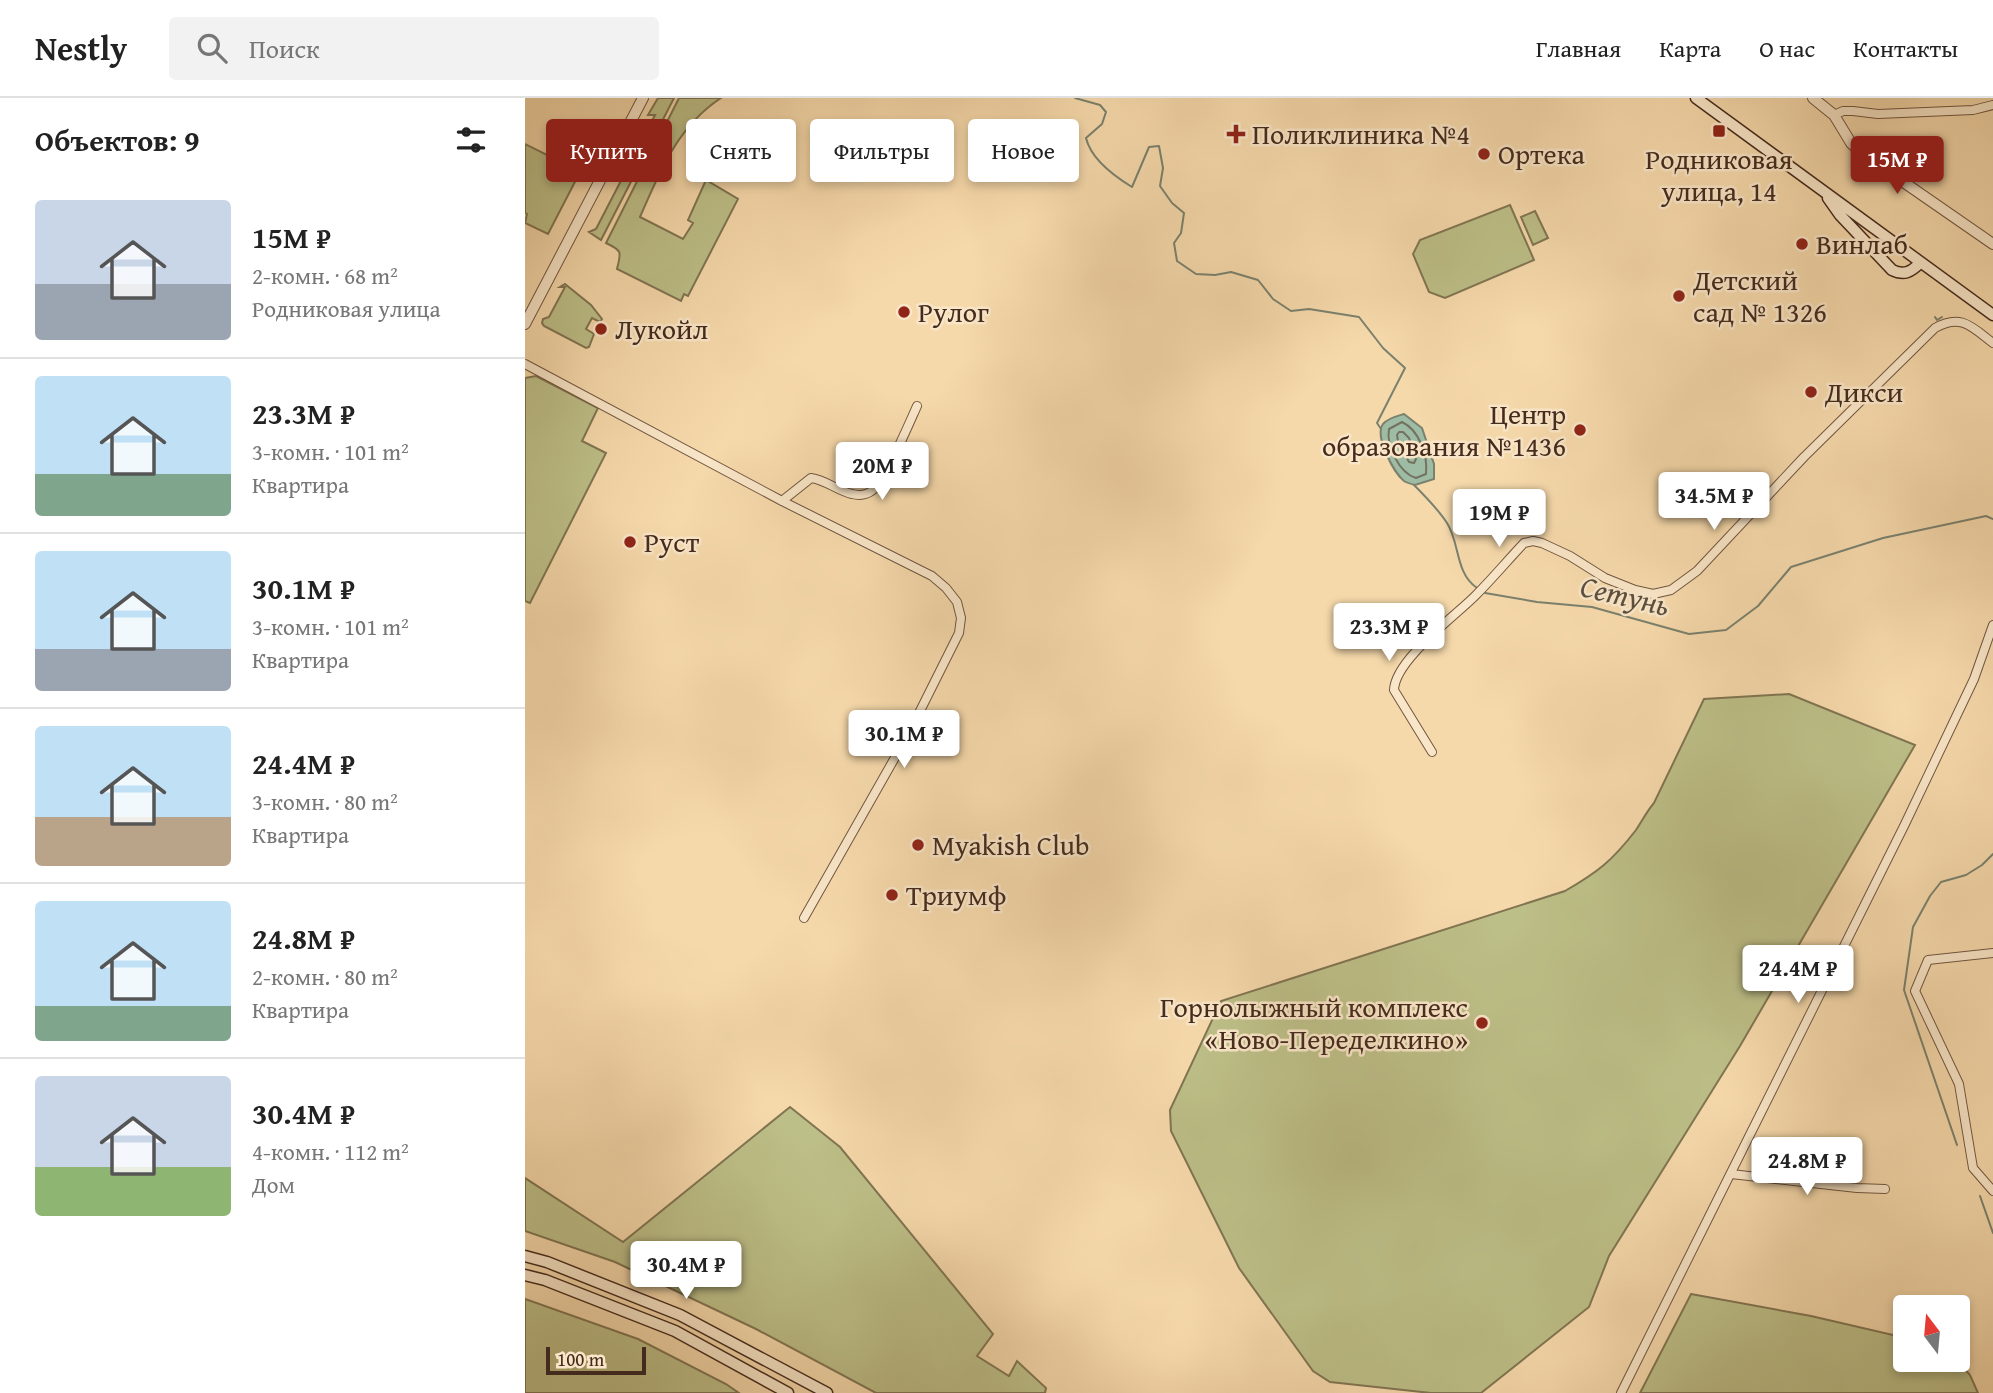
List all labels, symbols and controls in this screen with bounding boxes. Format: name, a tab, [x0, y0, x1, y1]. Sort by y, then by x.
search box	[169, 17, 659, 80]
text: Nestly	[35, 24, 127, 72]
icon: search	[193, 29, 231, 67]
text: Поиск	[249, 29, 320, 68]
text: Главная	[1536, 31, 1621, 66]
text: Карта	[1659, 31, 1721, 66]
text: О нас	[1759, 31, 1815, 66]
text: Контакты	[1853, 31, 1958, 66]
place label: Поликлиника №4	[1252, 113, 1470, 154]
text: Объектов: 9	[35, 118, 199, 162]
chip: Купить	[546, 119, 672, 182]
chip: Снять	[686, 119, 796, 182]
chip: Фильтры	[810, 119, 954, 182]
chip: Новое	[968, 119, 1079, 182]
icon: filters	[452, 121, 490, 159]
marker: Родниковая улица, 14	[1711, 123, 1727, 139]
marker: Поликлиника №4	[1226, 124, 1246, 144]
place label: Ортека	[1498, 133, 1585, 174]
pin: 15M ₽	[1848, 136, 1946, 196]
place label: Родниковая улица, 14	[1645, 138, 1793, 211]
text: 15M ₽	[1867, 142, 1927, 175]
marker: Ортека	[1476, 146, 1492, 162]
text: 15M ₽	[252, 215, 331, 259]
place label: Винлаб	[1816, 223, 1908, 264]
icon: home	[91, 228, 175, 312]
marker: Винлаб	[1794, 236, 1810, 252]
text: 2-комн. · 68 m²	[252, 259, 398, 292]
place label: Детский сад № 1326	[1692, 259, 1827, 332]
marker: Детский сад № 1326	[1671, 288, 1687, 304]
place label: Рулог	[918, 291, 989, 332]
text: Родниковая улица	[252, 292, 440, 325]
marker: Рулог	[896, 304, 912, 320]
place label: Лукойл	[615, 308, 708, 349]
marker: Лукойл	[593, 321, 609, 337]
place label: Дикси	[1824, 371, 1903, 412]
marker: Дикси	[1803, 384, 1819, 400]
text: 23.3M ₽	[252, 391, 355, 435]
place label: Центр образования №1436	[1322, 393, 1566, 466]
icon: home	[91, 404, 175, 488]
marker: Центр образования №1436	[1572, 422, 1588, 438]
text: 3-комн. · 101 m²	[252, 435, 409, 468]
pin: 20M ₽	[833, 442, 931, 502]
text: 20M ₽	[852, 448, 912, 481]
text: Квартира	[252, 468, 349, 501]
pin: 34.5M ₽	[1649, 472, 1779, 532]
text: 34.5M ₽	[1674, 478, 1754, 511]
pin: 19M ₽	[1450, 490, 1548, 549]
text: 19M ₽	[1469, 495, 1529, 528]
place label: Руст	[644, 521, 700, 562]
marker: Руст	[622, 534, 638, 550]
water label: Сетунь	[1576, 563, 1674, 627]
text: 30.1M ₽	[252, 566, 355, 610]
icon: home	[91, 579, 175, 663]
pin: 23.3M ₽	[1324, 603, 1454, 663]
text: 23.3M ₽	[1349, 609, 1429, 642]
text: 3-комн. · 101 m²	[252, 610, 409, 643]
text: Квартира	[252, 643, 349, 676]
pin: 30.1M ₽	[839, 710, 969, 770]
text: 30.1M ₽	[864, 716, 944, 749]
text: 24.4M ₽	[252, 741, 355, 785]
icon: home	[91, 754, 175, 838]
text: 3-комн. · 80 m²	[252, 785, 398, 818]
text: Квартира	[252, 818, 349, 851]
place label: Myakish Club	[932, 824, 1090, 865]
marker: Myakish Club	[910, 837, 926, 853]
place label: Триумф	[906, 874, 1007, 915]
marker: Триумф	[884, 887, 900, 903]
text: 24.8M ₽	[252, 916, 355, 960]
icon: home	[91, 929, 175, 1013]
pin: 24.4M ₽	[1733, 946, 1863, 1005]
text: 24.4M ₽	[1758, 951, 1838, 984]
text: 2-комн. · 80 m²	[252, 960, 398, 993]
place label: Горнолыжный комплекс «Ново-Переделкино»	[1160, 986, 1468, 1059]
text: Квартира	[252, 993, 349, 1026]
marker: Горнолыжный комплекс «Ново-Переделкино»	[1474, 1015, 1490, 1031]
text: 30.4M ₽	[252, 1091, 355, 1135]
icon: home	[91, 1104, 175, 1188]
text: 4-комн. · 112 m²	[252, 1135, 409, 1168]
pin: 24.8M ₽	[1742, 1138, 1872, 1197]
text: 24.8M ₽	[1767, 1143, 1847, 1176]
text: Дом	[252, 1168, 295, 1201]
pin: 30.4M ₽	[621, 1242, 751, 1301]
text: 30.4M ₽	[646, 1247, 726, 1280]
north arrow	[1893, 1295, 1971, 1372]
map controls	[1893, 1295, 1970, 1372]
scale bar	[546, 1344, 646, 1376]
text: 100 m	[557, 1345, 604, 1373]

